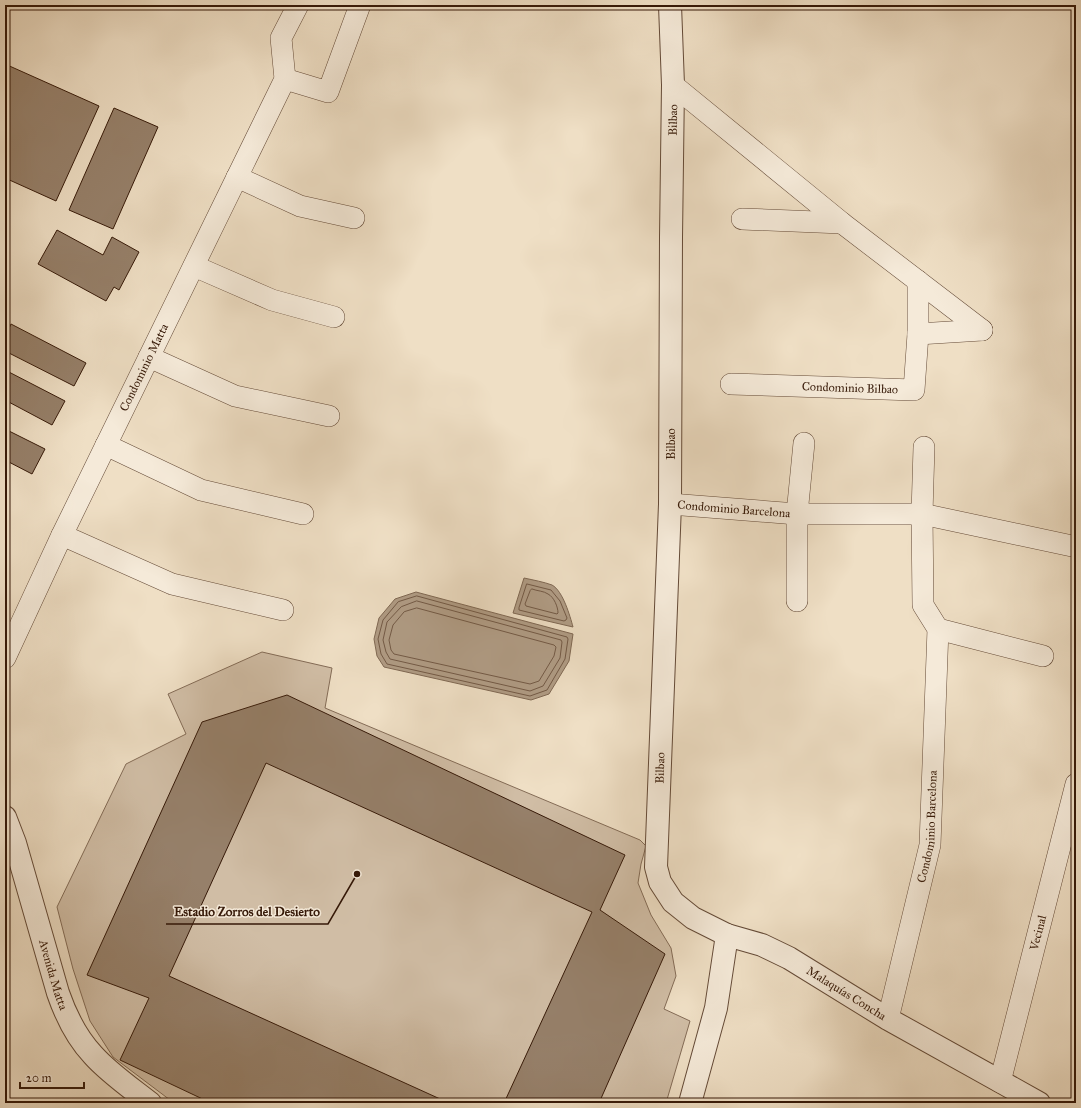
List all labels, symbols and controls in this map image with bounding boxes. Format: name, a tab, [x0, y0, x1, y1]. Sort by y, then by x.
street label: Bilbao	[666, 104, 680, 136]
street label: Condominio Matta	[117, 321, 172, 414]
street label: Condominio Bilbao	[802, 379, 898, 396]
street label: Bilbao	[664, 428, 678, 460]
street label: Condominio Barcelona	[677, 498, 792, 521]
street label: Bilbao	[652, 752, 668, 784]
street label: Condominio Barcelona	[914, 769, 940, 884]
callout: Estadio Zorros del Desierto	[166, 899, 328, 924]
text: Estadio Zorros del Desierto	[174, 904, 320, 920]
street label: Vecinal	[1027, 913, 1049, 953]
street label: Avenida Matta	[36, 937, 71, 1013]
street label: Malaquías Concha	[804, 963, 889, 1024]
scale bar	[20, 1064, 84, 1090]
text: 20 m	[26, 1071, 52, 1085]

